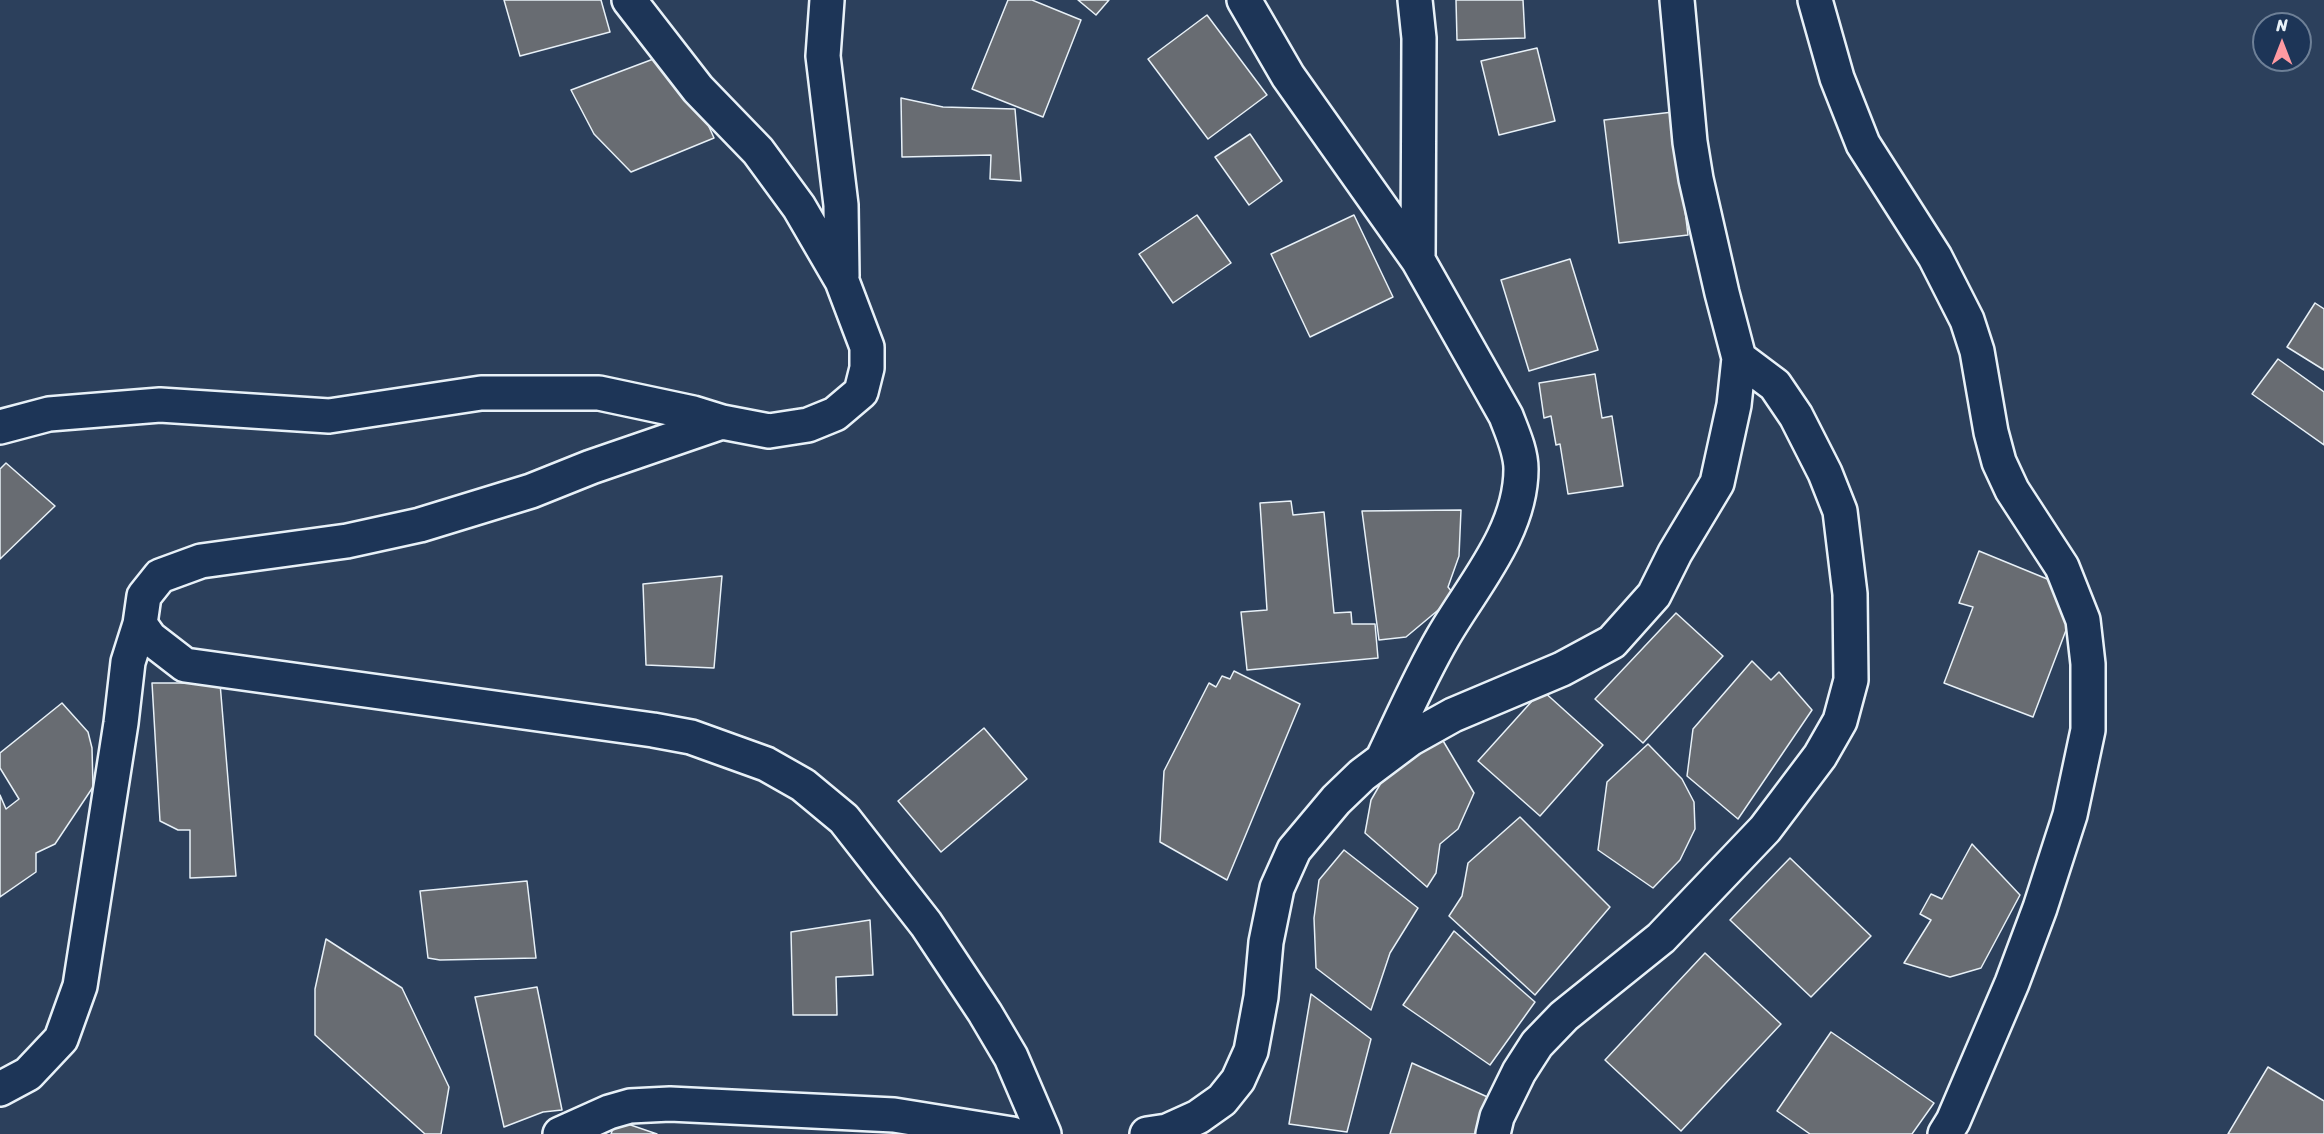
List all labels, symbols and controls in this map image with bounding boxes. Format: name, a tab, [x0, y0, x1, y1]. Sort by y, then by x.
text: N	[2276, 11, 2288, 40]
north arrow	[2252, 12, 2312, 72]

